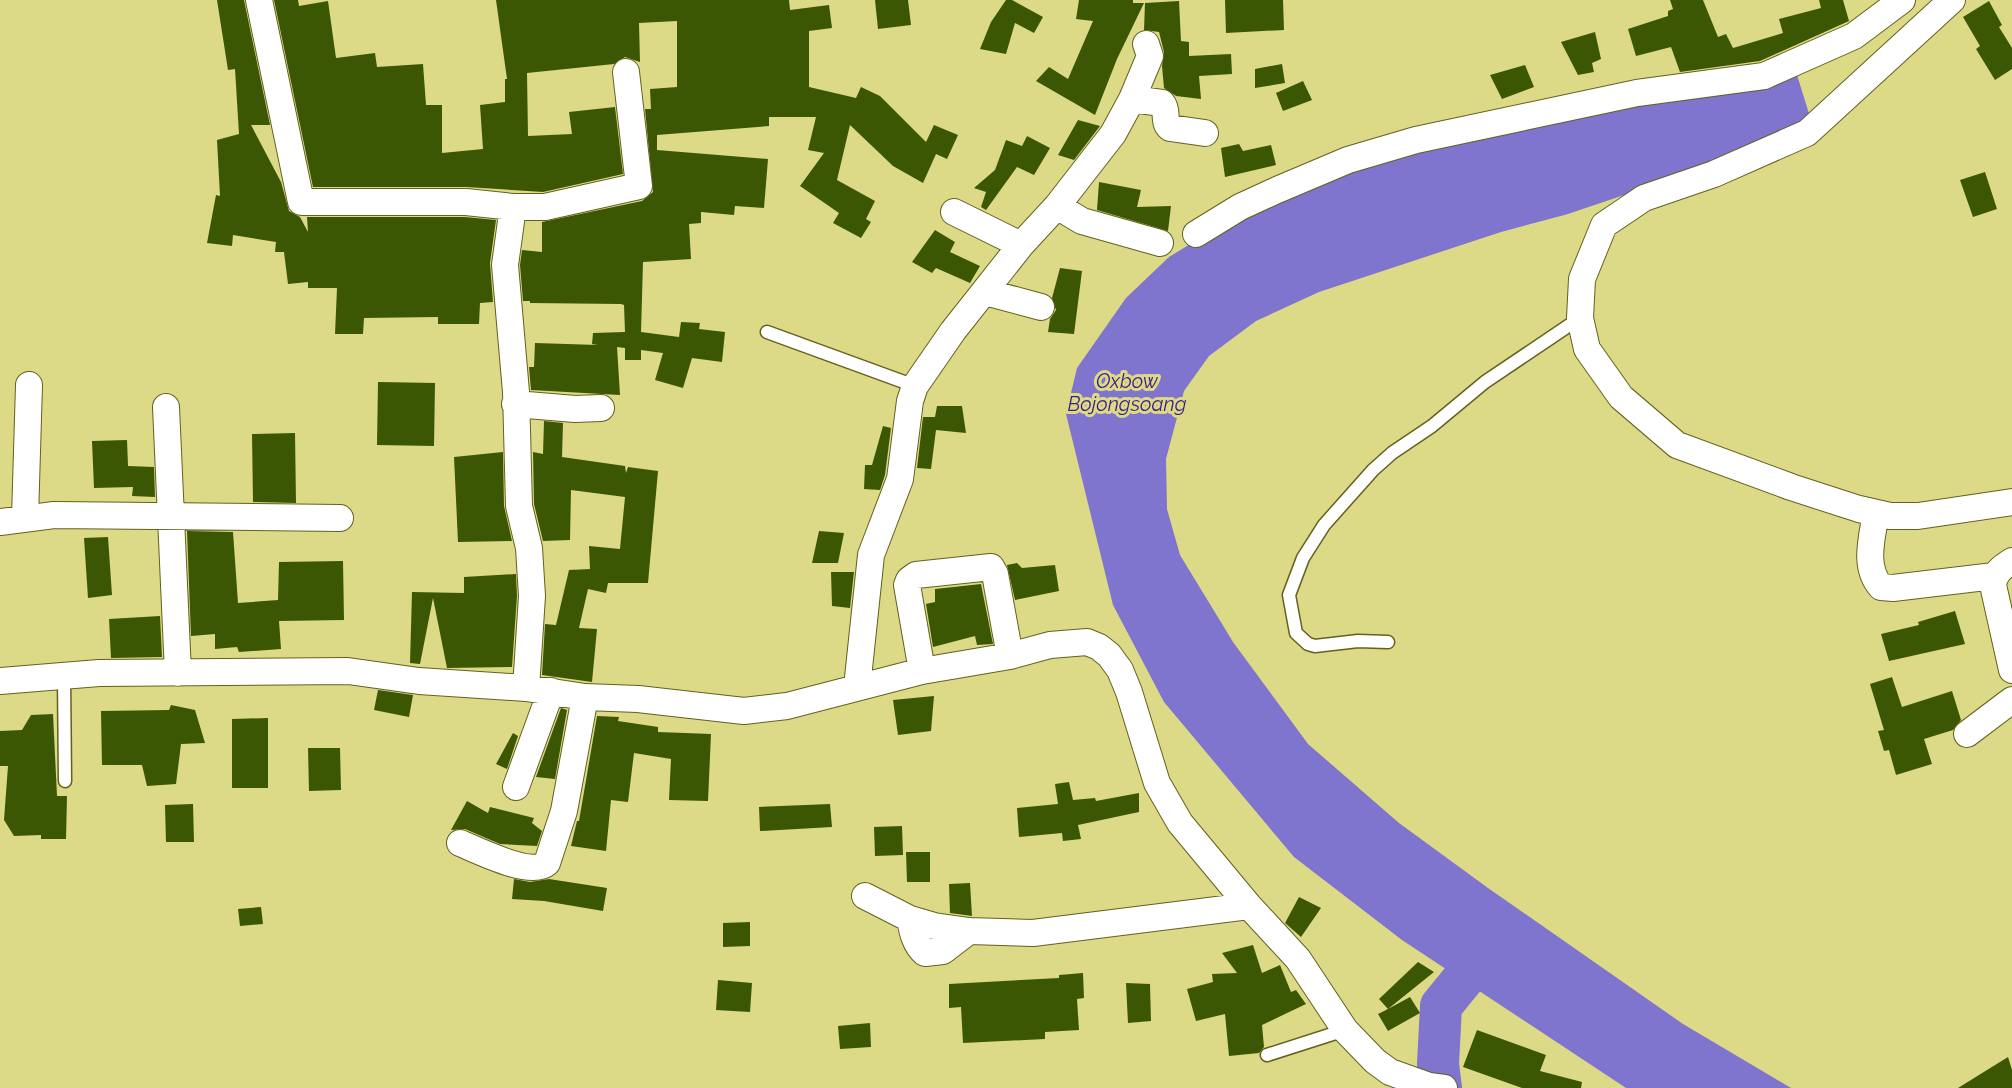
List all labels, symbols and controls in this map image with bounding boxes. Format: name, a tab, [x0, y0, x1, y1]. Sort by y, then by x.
water label: Oxbow Bojongsoang	[1068, 369, 1187, 416]

